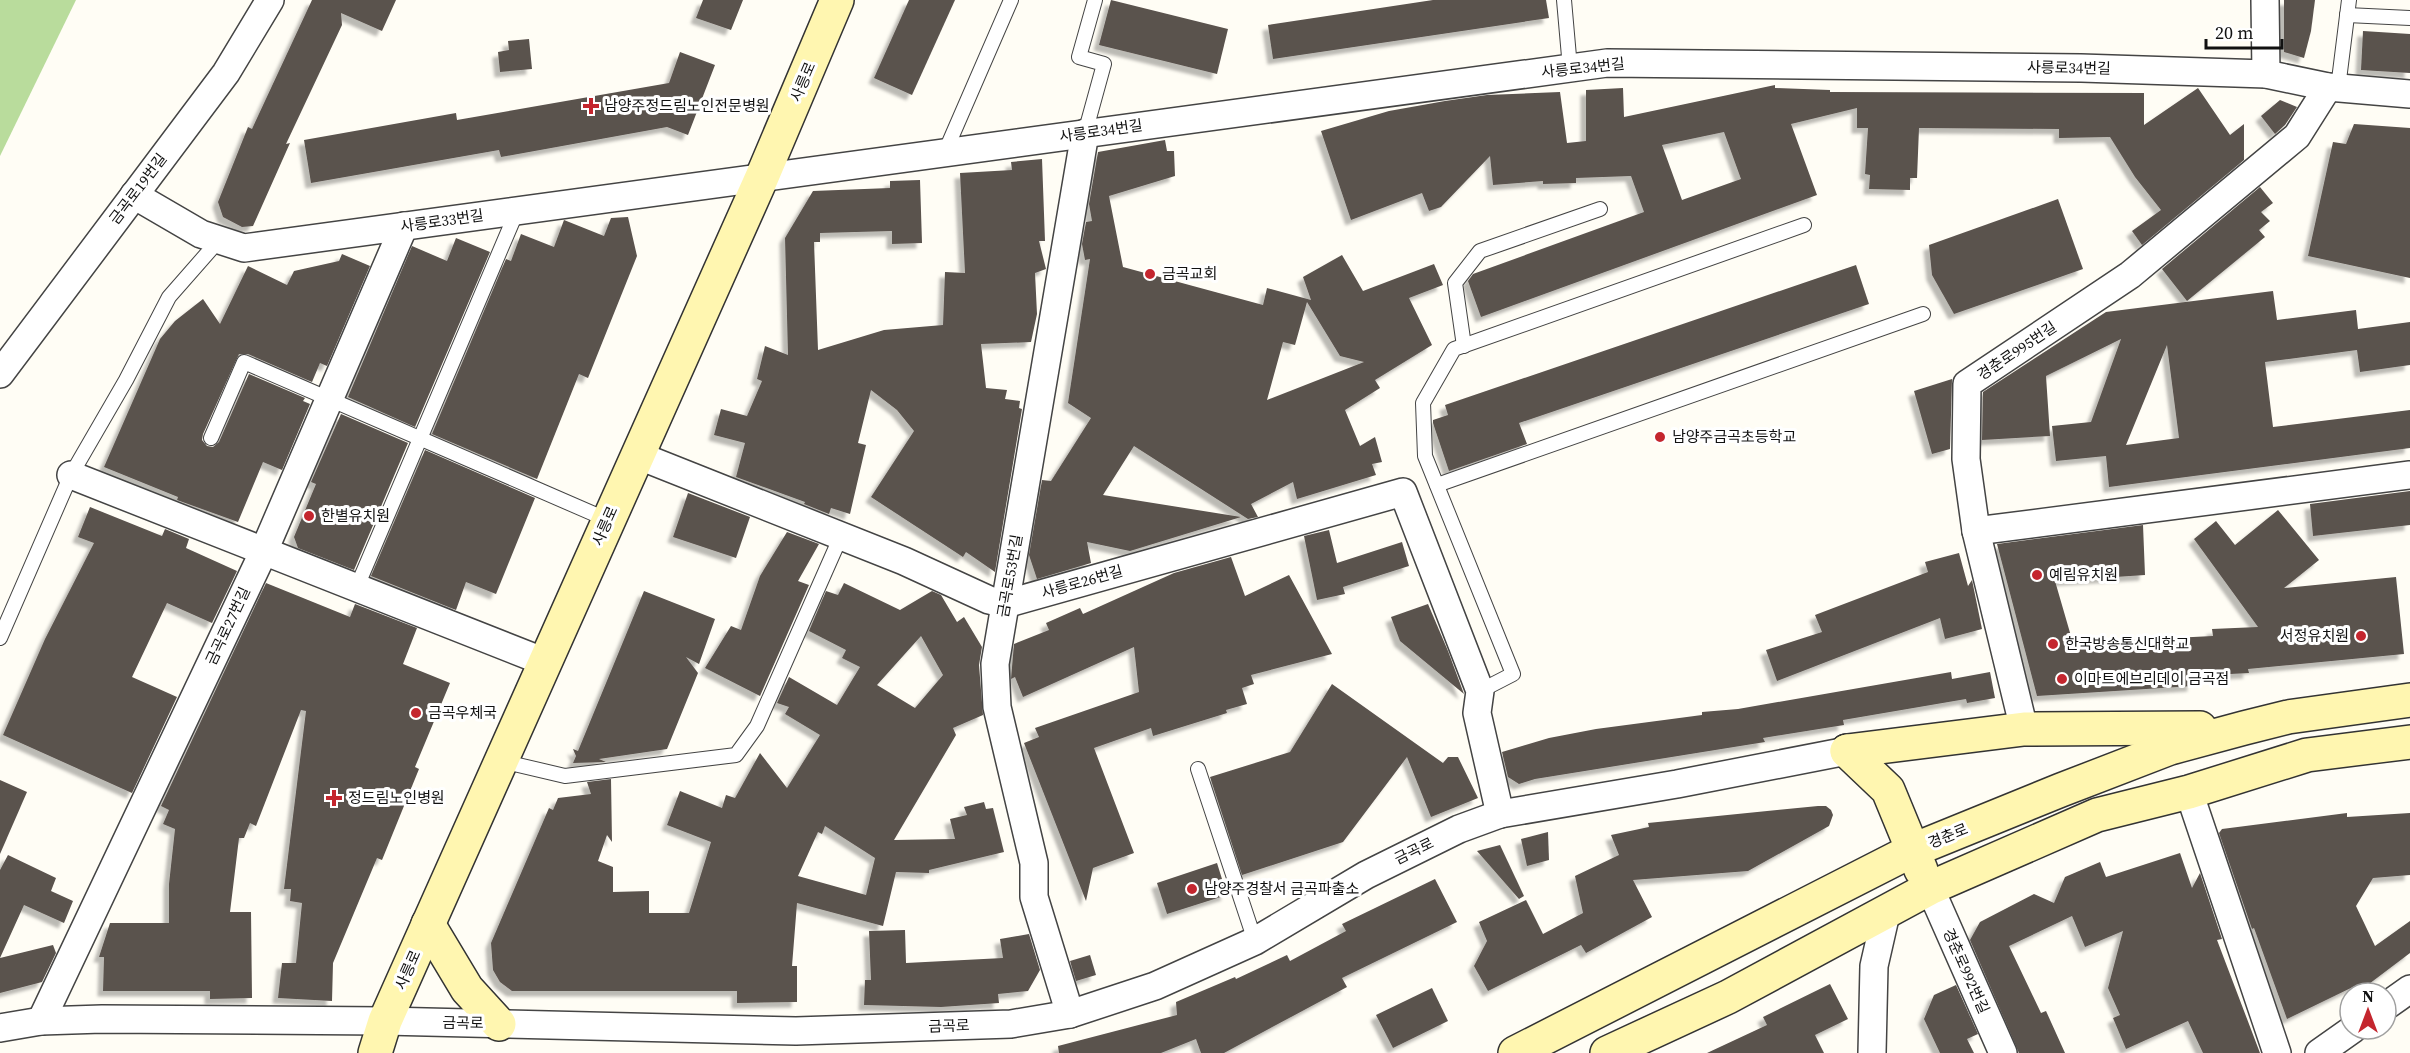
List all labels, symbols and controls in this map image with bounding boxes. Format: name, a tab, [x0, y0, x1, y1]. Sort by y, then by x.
scale bar	[2206, 12, 2282, 50]
text: 20 m	[2215, 20, 2253, 45]
street label: 사릉로34번길	[1540, 53, 1626, 82]
street label: 사릉로34번길	[2027, 56, 2111, 79]
street label: 사릉로	[785, 59, 820, 105]
place label: 남양주정드림노인전문병원	[604, 95, 770, 116]
marker: 남양주정드림노인전문병원	[582, 97, 600, 115]
street label: 사릉로34번길	[1058, 114, 1144, 147]
street label: 금곡로19번길	[104, 149, 171, 229]
street label: 사릉로33번길	[399, 204, 485, 237]
place label: 금곡교회	[1162, 263, 1217, 284]
marker: 금곡교회	[1143, 267, 1157, 281]
street label: 경춘로995번길	[1973, 316, 2061, 385]
place label: 남양주금곡초등학교	[1672, 426, 1796, 447]
marker: 남양주금곡초등학교	[1653, 430, 1667, 444]
street label: 사릉로	[587, 503, 623, 549]
place label: 한별유치원	[321, 505, 390, 526]
marker: 한별유치원	[302, 509, 316, 523]
street label: 금곡로53번길	[992, 533, 1027, 619]
street label: 사릉로26번길	[1039, 560, 1125, 603]
place label: 예림유치원	[2049, 564, 2118, 585]
marker: 예림유치원	[2030, 568, 2044, 582]
street label: 금곡로27번길	[200, 583, 255, 668]
place label: 서정유치원	[2280, 625, 2349, 646]
marker: 서정유치원	[2354, 629, 2368, 643]
place label: 한국방송통신대학교	[2065, 633, 2189, 654]
marker: 한국방송통신대학교	[2046, 637, 2060, 651]
place label: 이마트에브리데이 금곡점	[2074, 668, 2229, 689]
marker: 이마트에브리데이 금곡점	[2055, 672, 2069, 686]
place label: 금곡우체국	[428, 702, 497, 723]
marker: 금곡우체국	[409, 706, 423, 720]
place label: 정드림노인병원	[348, 787, 445, 808]
marker: 정드림노인병원	[325, 789, 343, 807]
street label: 경춘로	[1925, 818, 1971, 853]
street label: 금곡로	[1391, 832, 1437, 869]
place label: 남양주경찰서 금곡파출소	[1204, 878, 1359, 899]
marker: 남양주경찰서 금곡파출소	[1185, 882, 1199, 896]
street label: 경춘로992번길	[1938, 925, 1995, 1017]
street label: 사릉로	[390, 947, 426, 993]
north arrow	[2338, 981, 2398, 1041]
text: N	[2362, 985, 2374, 1007]
street label: 금곡로	[442, 1012, 484, 1033]
street label: 금곡로	[928, 1014, 970, 1037]

